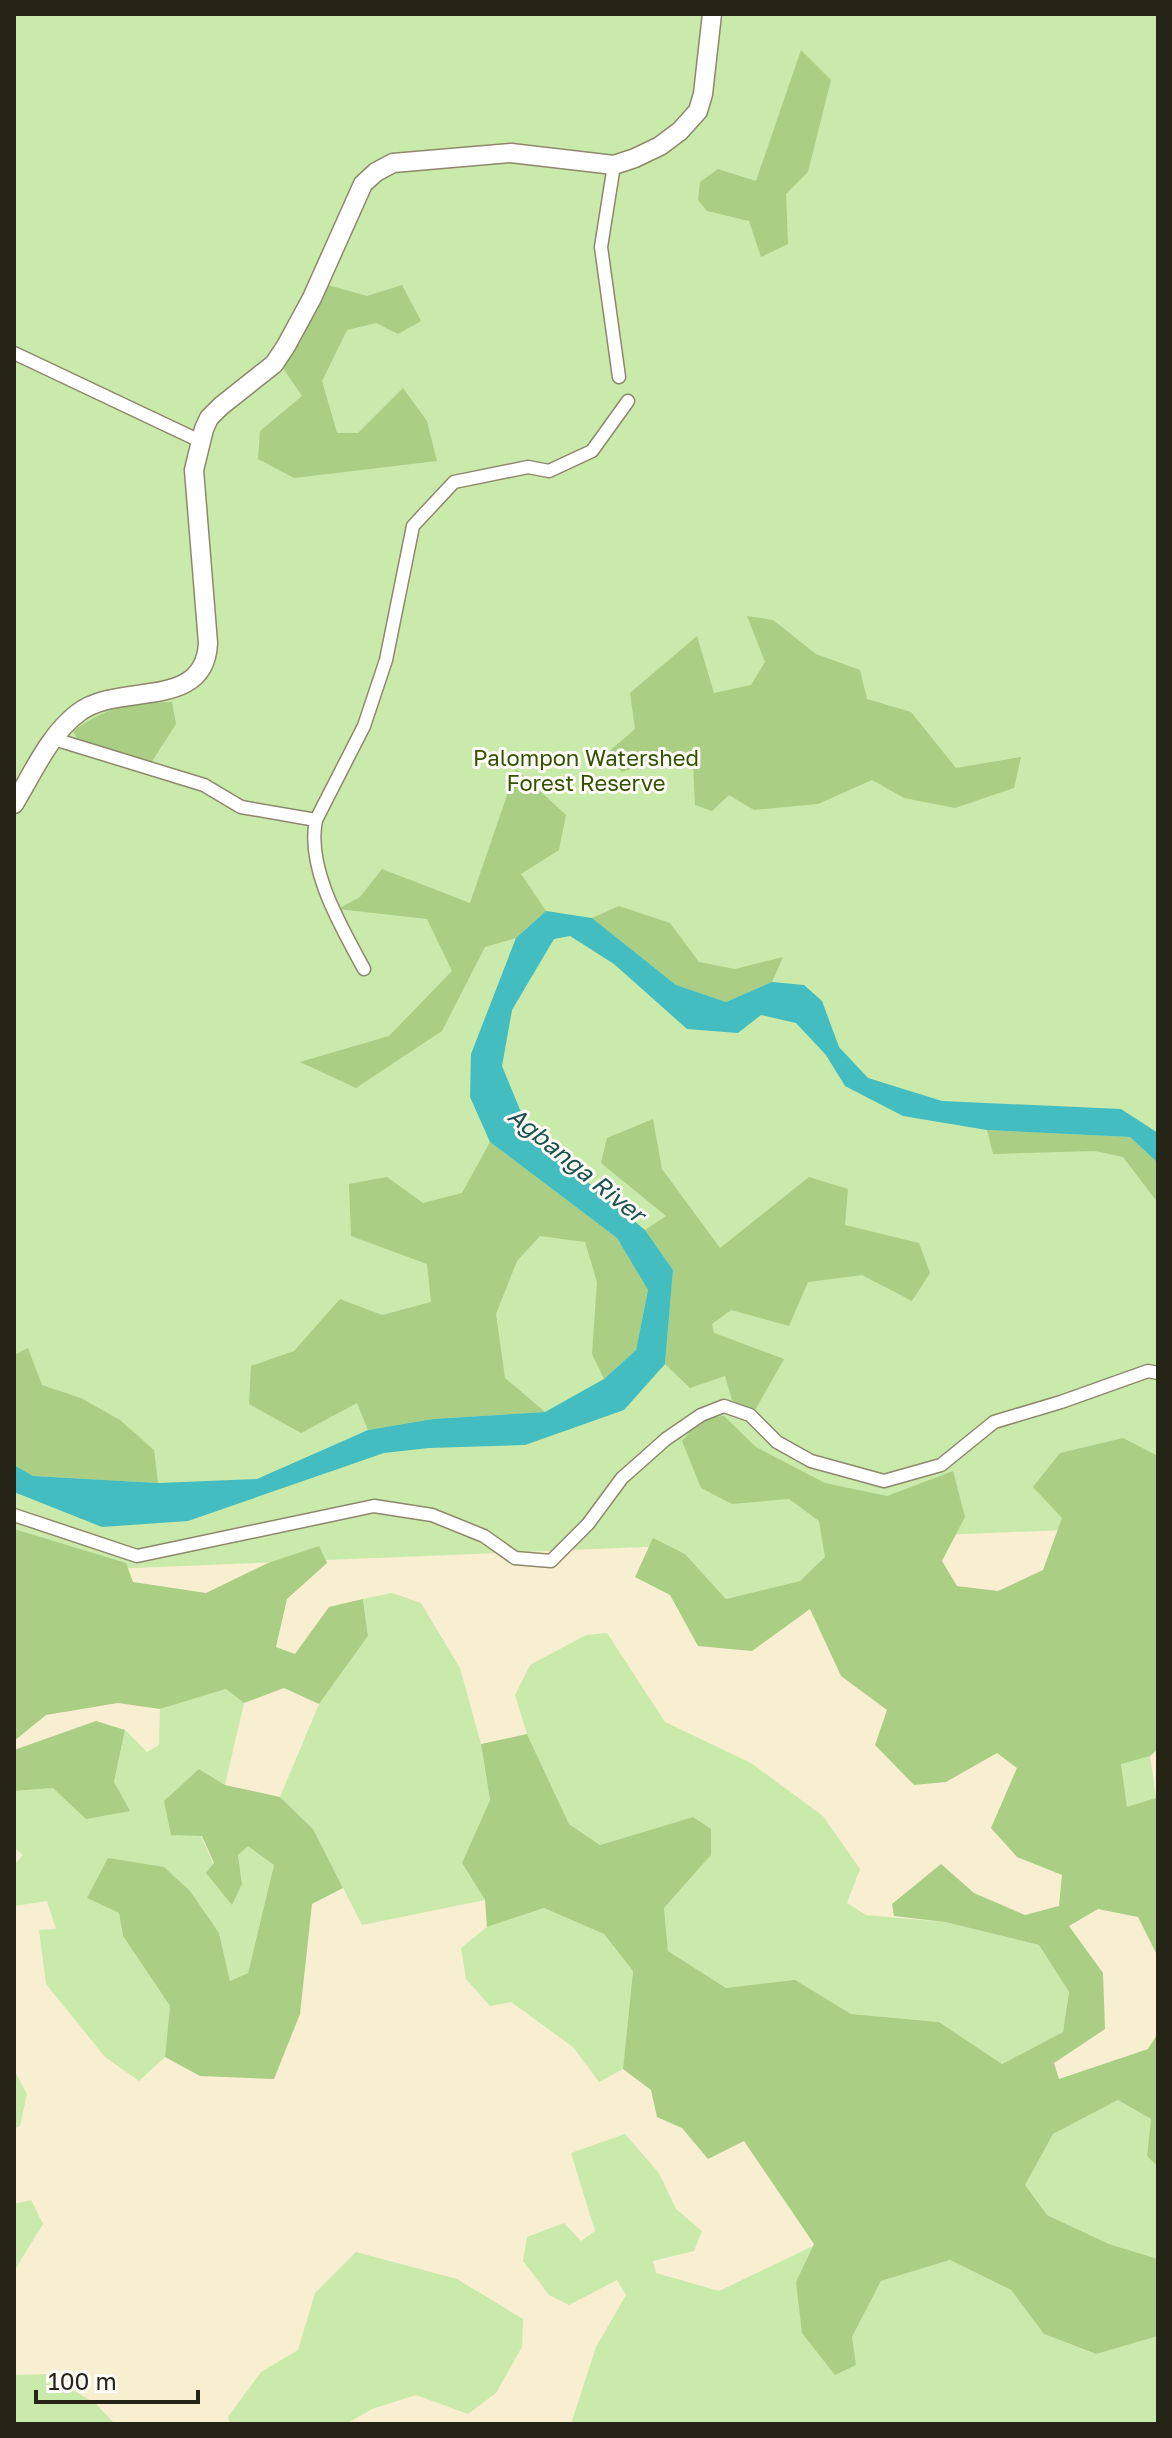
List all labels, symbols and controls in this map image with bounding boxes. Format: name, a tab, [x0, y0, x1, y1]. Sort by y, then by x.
park label: Palompon Watershed Forest Reserve	[473, 744, 699, 796]
water label: Agbanga River	[502, 1100, 654, 1231]
scale bar	[36, 2354, 198, 2404]
text: 100 m	[48, 2366, 117, 2395]

